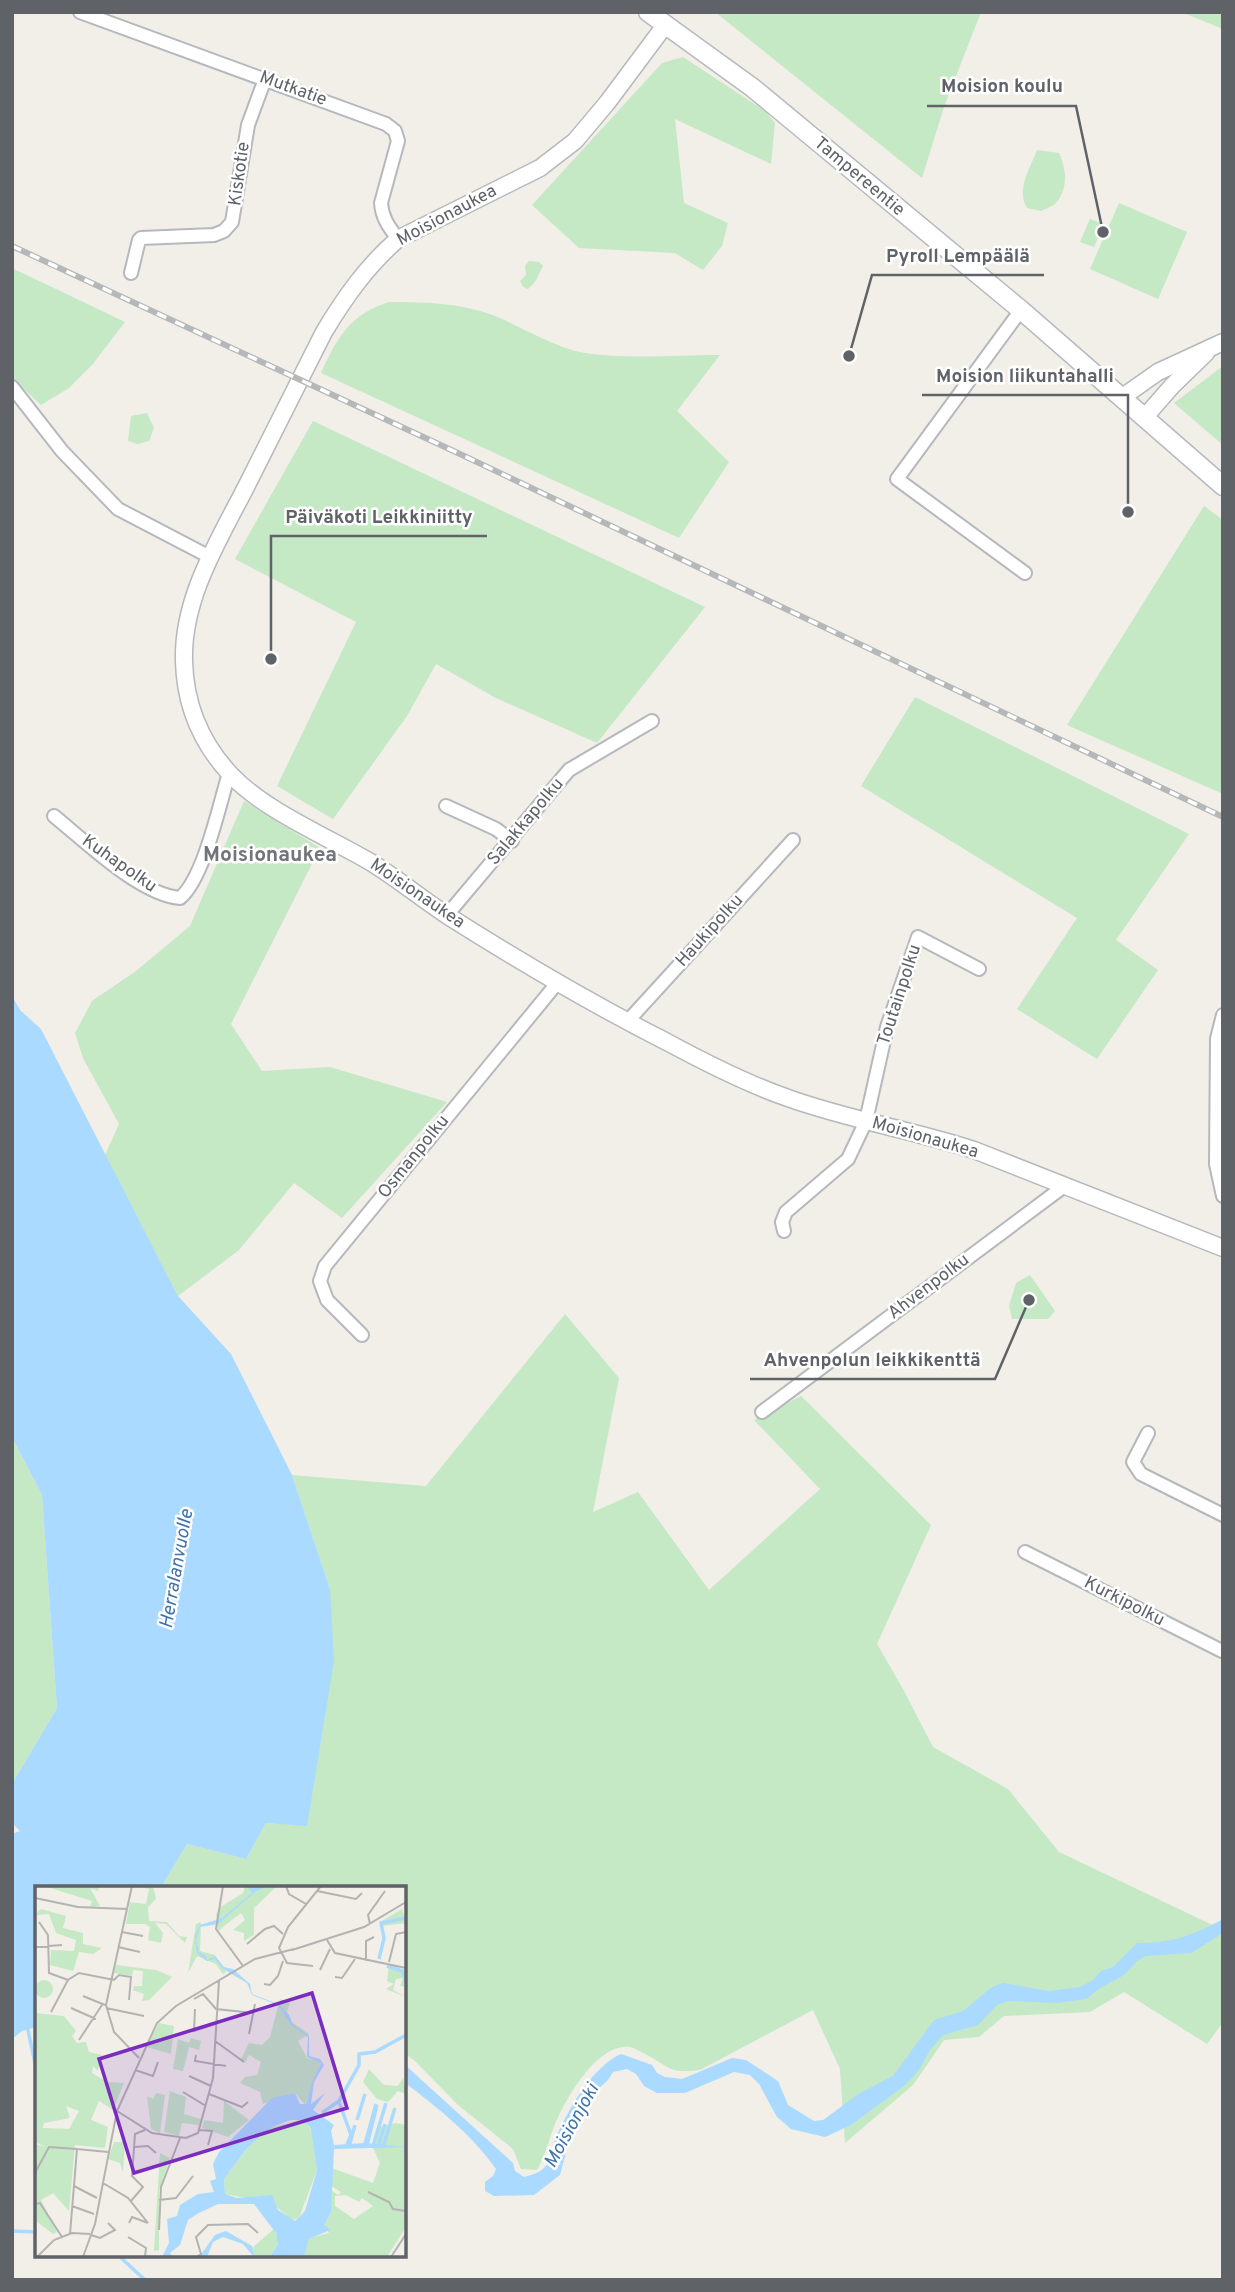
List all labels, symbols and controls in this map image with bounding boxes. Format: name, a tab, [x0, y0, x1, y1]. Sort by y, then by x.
street label: Mutkatie	[256, 66, 330, 112]
callout: Moision koulu	[927, 66, 1076, 106]
text: Moision koulu	[941, 75, 1063, 99]
street label: Tampereentie	[809, 132, 909, 222]
street label: Kiskotie	[224, 140, 256, 208]
street label: Moisionaukea	[393, 180, 501, 252]
callout: Pyroll Lempäälä	[872, 235, 1044, 275]
text: Pyroll Lempäälä	[886, 245, 1030, 269]
callout: Moision liikuntahalli	[922, 355, 1128, 395]
text: Moision liikuntahalli	[936, 365, 1114, 389]
callout: Päiväkoti Leikkiniitty	[271, 496, 487, 536]
text: Päiväkoti Leikkiniitty	[285, 506, 473, 530]
street label: Salakkapolku	[483, 773, 569, 871]
street label: Kuhapolku	[77, 830, 161, 898]
district label: Moisionaukea	[203, 842, 337, 869]
street label: Moisionaukea	[365, 854, 469, 934]
street label: Haukipolku	[671, 890, 749, 972]
street label: Toutainpolku	[873, 942, 927, 1048]
street label: Osmanpolku	[373, 1110, 455, 1204]
street label: Moisionaukea	[869, 1112, 981, 1164]
street label: Ahvenpolku	[884, 1249, 974, 1325]
callout: Ahvenpolun leikkikenttä	[750, 1339, 995, 1379]
text: Ahvenpolun leikkikenttä	[763, 1349, 981, 1373]
water label: Herralanvuolle	[155, 1507, 199, 1630]
street label: Kurkipolku	[1080, 1572, 1168, 1632]
inset map	[35, 1886, 406, 2257]
water label: Moisionjoki	[539, 2079, 606, 2172]

